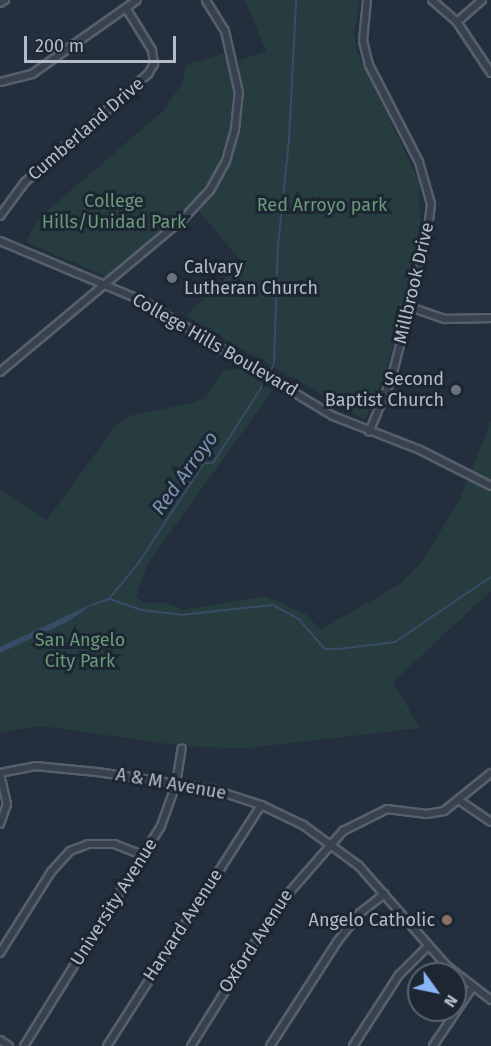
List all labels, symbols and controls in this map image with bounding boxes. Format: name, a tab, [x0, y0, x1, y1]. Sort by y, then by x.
scale bar	[27, 24, 178, 62]
text: 200 m	[35, 35, 84, 57]
street label: Cumberland Drive	[24, 73, 148, 185]
park label: College Hills/Unidad Park	[42, 191, 186, 234]
park label: Red Arroyo park	[257, 194, 387, 216]
street label: Millbrook Drive	[390, 220, 438, 346]
place label: Calvary Lutheran Church	[184, 257, 318, 300]
marker: Calvary Lutheran Church	[165, 271, 179, 285]
street label: College Hills Boulevard	[128, 289, 302, 401]
place label: Second Baptist Church	[325, 369, 444, 412]
marker: Second Baptist Church	[449, 383, 463, 397]
water label: Red Arroyo	[147, 427, 223, 519]
park label: San Angelo City Park	[35, 630, 125, 672]
street label: A & M Avenue	[114, 764, 228, 804]
street label: University Avenue	[66, 834, 162, 970]
street label: Harvard Avenue	[139, 865, 227, 985]
street label: Oxford Avenue	[215, 885, 297, 997]
place label: Angelo Catholic	[309, 909, 435, 931]
marker: Angelo Catholic	[440, 913, 454, 927]
north arrow	[407, 962, 467, 1022]
text: N	[440, 991, 462, 1011]

